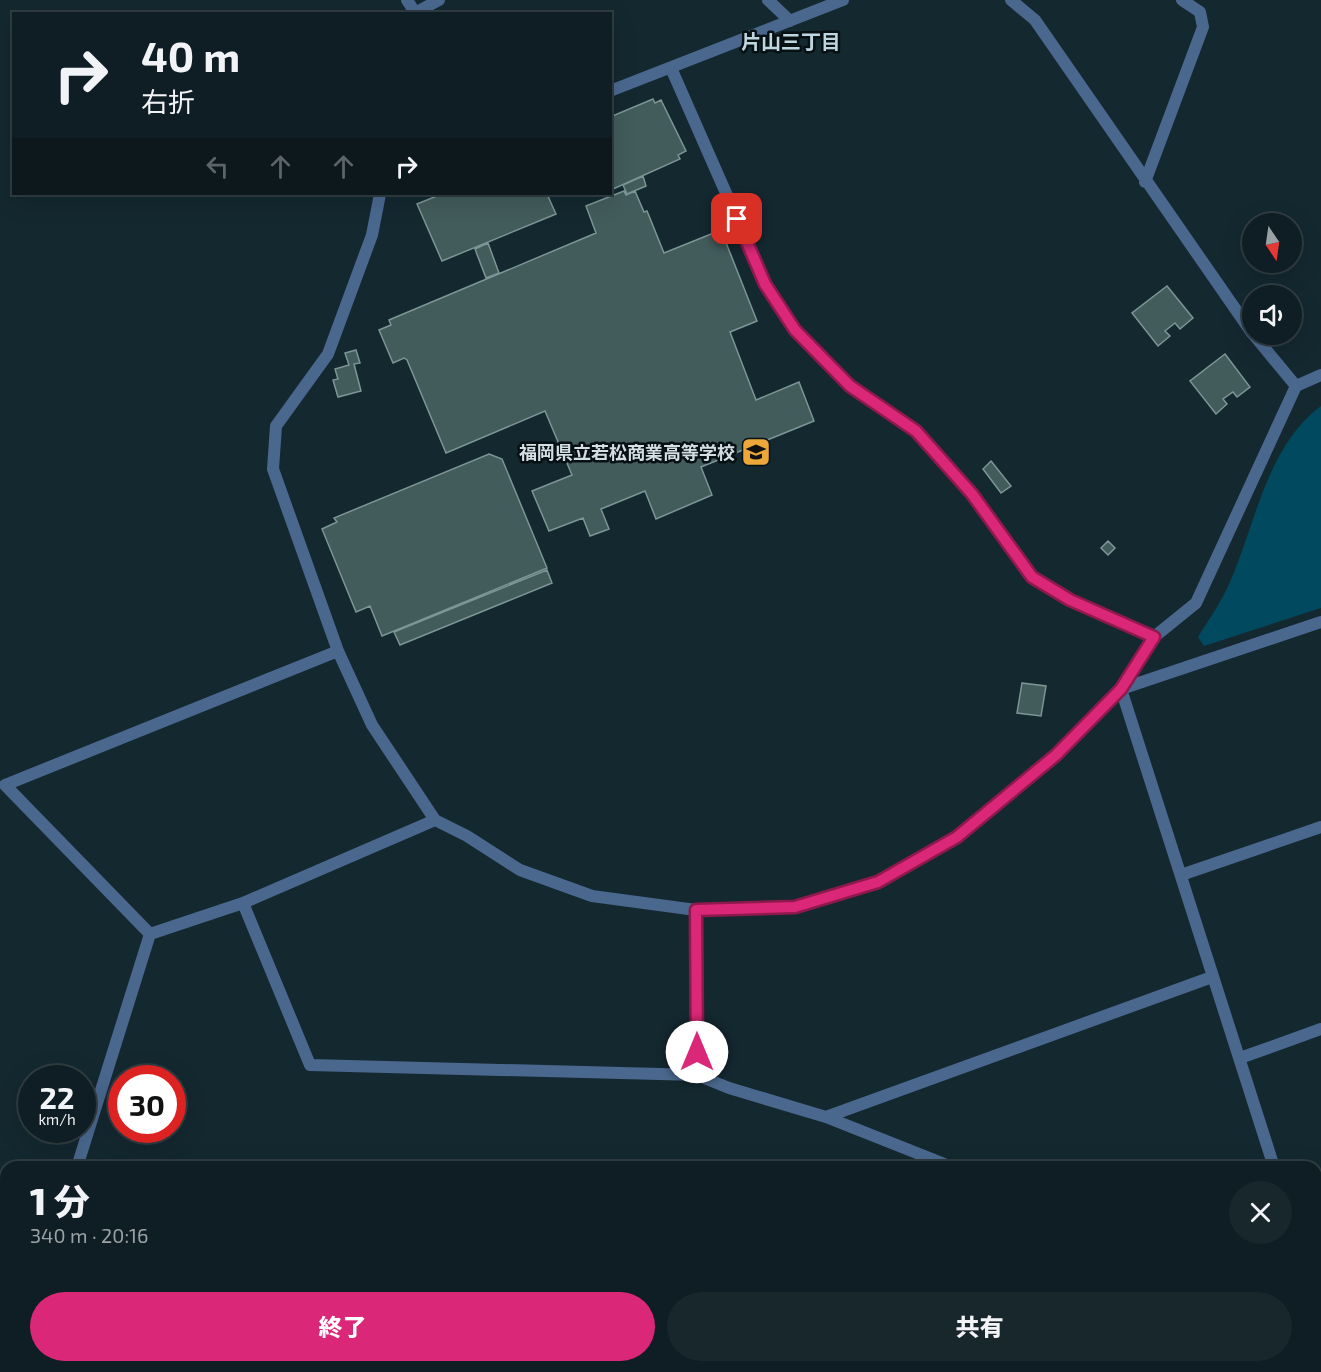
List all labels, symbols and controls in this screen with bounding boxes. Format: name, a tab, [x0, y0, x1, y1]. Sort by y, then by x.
district label: 片山三丁目	[741, 29, 841, 53]
text: 40 m	[141, 30, 240, 80]
icon: right	[42, 36, 120, 114]
text: 右折	[141, 85, 195, 117]
icon: left	[201, 150, 234, 183]
icon: ahead	[264, 150, 297, 183]
icon: ahead	[327, 150, 360, 183]
icon: right	[390, 150, 423, 183]
pin	[711, 193, 762, 244]
icon: arrive	[720, 202, 753, 235]
north arrow	[1242, 213, 1302, 273]
map controls	[1242, 213, 1302, 345]
button: sound	[1242, 285, 1302, 345]
school or university icon: 福岡県立若松商業高等学校	[740, 436, 772, 468]
place label: 福岡県立若松商業高等学校	[519, 441, 735, 463]
position arrow	[665, 1020, 729, 1084]
speed limit sign: 30	[108, 1065, 186, 1143]
text: 22	[40, 1079, 74, 1115]
text: km/h	[38, 1110, 76, 1128]
text: 1 分	[30, 1179, 90, 1222]
button: close	[1229, 1181, 1292, 1244]
text: 340 m · 20:16	[30, 1223, 149, 1247]
button: 終了	[30, 1292, 655, 1361]
button: 共有	[667, 1292, 1292, 1361]

